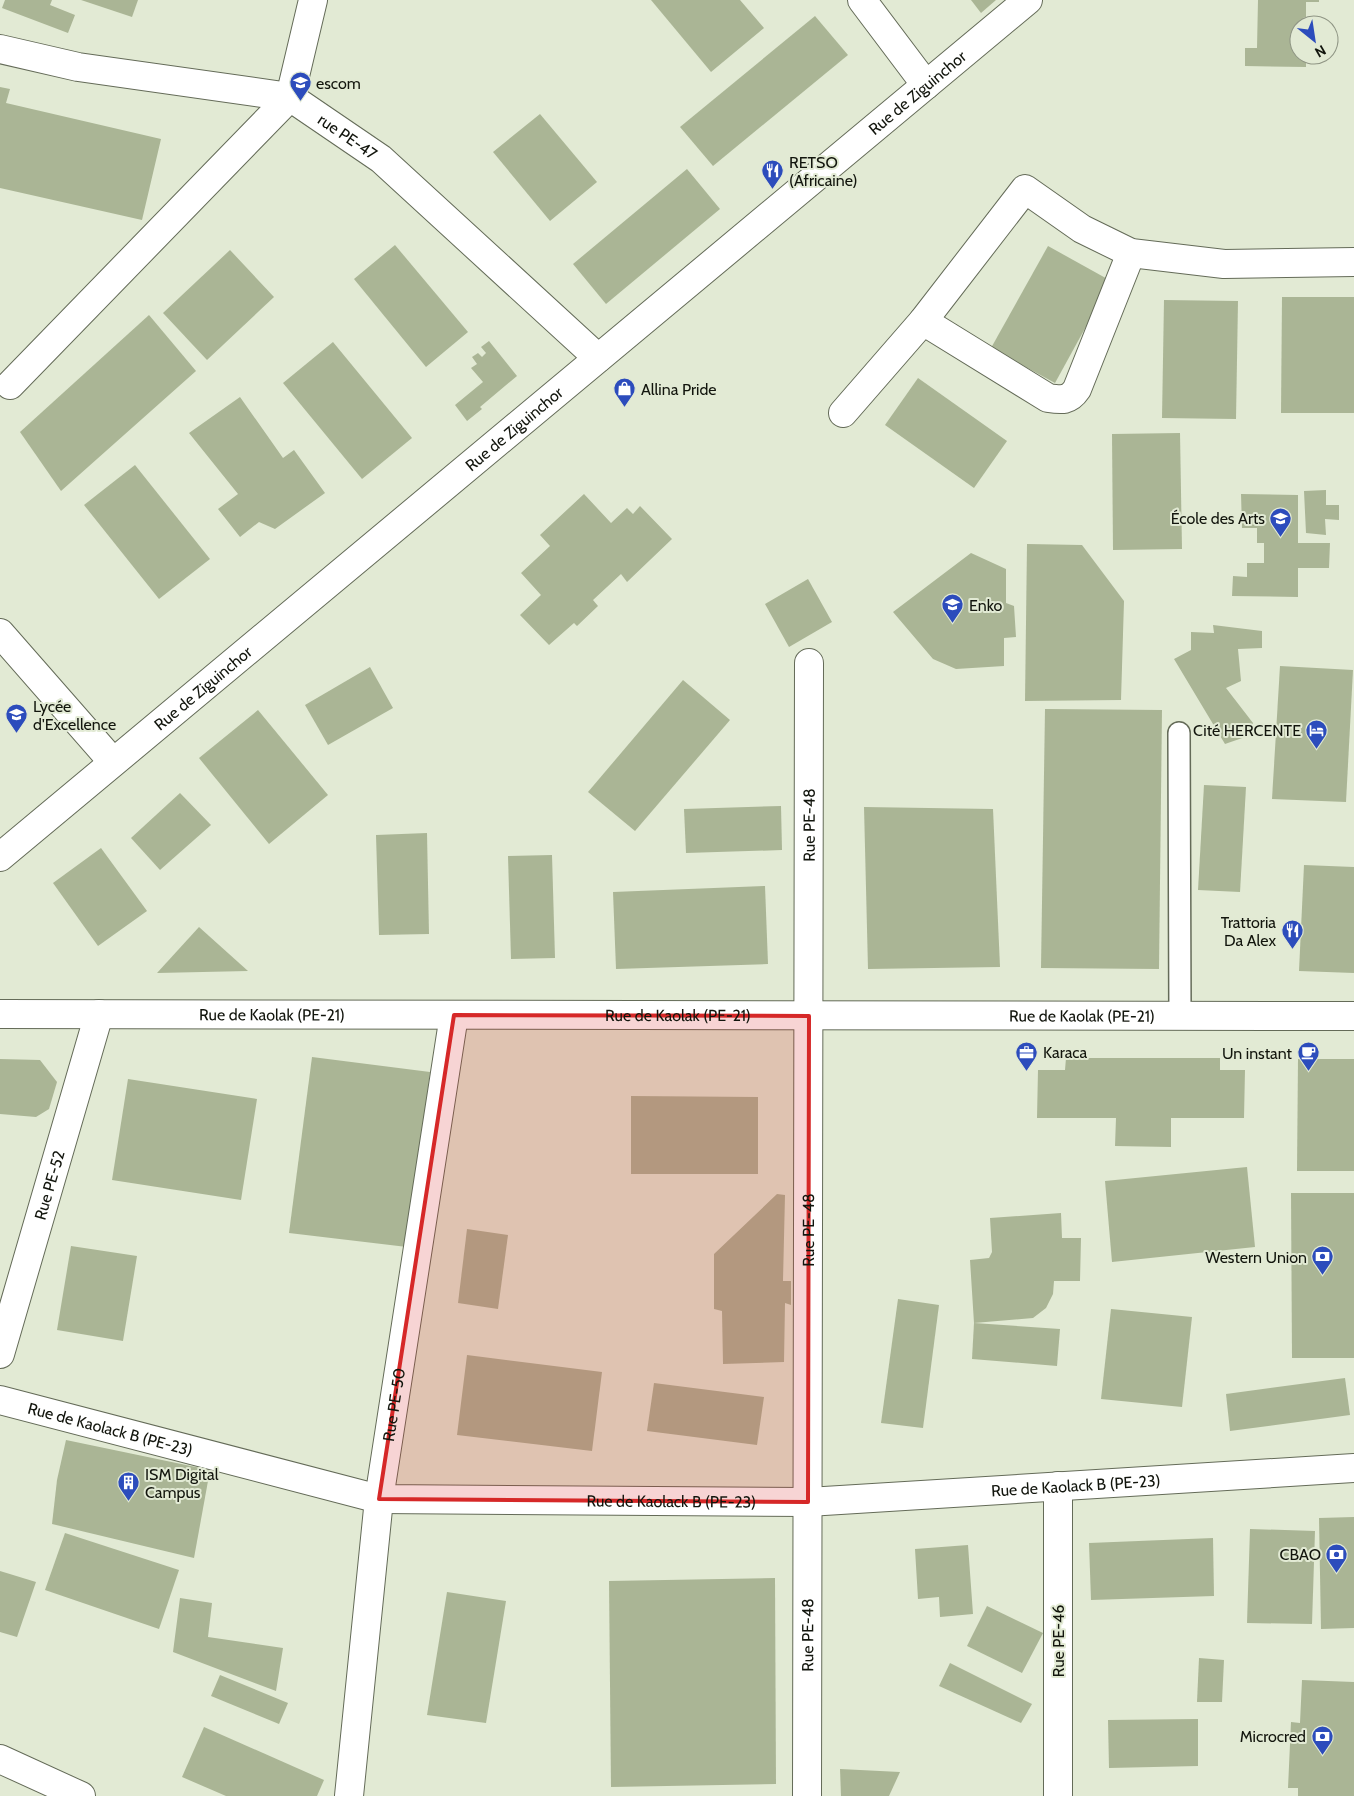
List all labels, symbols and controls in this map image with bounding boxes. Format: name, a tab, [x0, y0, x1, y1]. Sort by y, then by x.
north arrow	[1289, 15, 1339, 65]
text: N	[1312, 41, 1329, 62]
street label: Rue de Ziguinchor	[865, 46, 970, 138]
school or university icon: escom	[288, 71, 312, 102]
place label: escom	[316, 74, 361, 93]
street label: rue PE-47	[315, 110, 381, 163]
place label: RETSO (Africaine)	[789, 153, 857, 190]
restaurant icon: RETSO (Africaine)	[761, 159, 785, 190]
shop icon: Allina Pride	[613, 377, 637, 408]
place label: Allina Pride	[641, 380, 716, 399]
street label: Rue de Ziguinchor	[461, 382, 567, 475]
school or university icon: École des Arts	[1269, 506, 1293, 537]
place label: École des Arts	[1171, 509, 1265, 528]
school or university icon: Enko	[941, 593, 965, 624]
place label: Enko	[969, 596, 1002, 615]
street label: Rue de Ziguinchor	[150, 641, 256, 734]
place label: Lycée d'Excellence	[33, 697, 116, 734]
school or university icon: Lycée d'Excellence	[5, 703, 29, 734]
hotel icon: Cité HERCENTE	[1305, 718, 1329, 749]
place label: Cité HERCENTE	[1193, 721, 1301, 740]
street label: Rue PE-48	[799, 788, 818, 862]
place label: Trattoria Da Alex	[1221, 913, 1276, 950]
restaurant icon: Trattoria Da Alex	[1280, 919, 1304, 950]
street label: Rue de Kaolak (PE-21)	[199, 1005, 345, 1024]
street label: Rue de Kaolak (PE-21)	[605, 1005, 751, 1025]
street label: Rue de Kaolak (PE-21)	[1009, 1006, 1155, 1025]
office icon: Karaca	[1015, 1040, 1039, 1071]
cafe icon: Un instant	[1296, 1041, 1320, 1072]
place label: Karaca	[1043, 1043, 1088, 1062]
place label: Un instant	[1222, 1044, 1293, 1063]
street label: Rue PE-52	[30, 1148, 68, 1222]
street label: Rue PE-48	[798, 1193, 818, 1267]
bank icon: Western Union	[1311, 1245, 1335, 1276]
place label: Western Union	[1205, 1248, 1307, 1267]
street label: Rue PE-50	[379, 1367, 409, 1443]
street label: Rue de Kaolack B (PE-23)	[26, 1398, 195, 1459]
place label: ISM Digital Campus	[145, 1465, 219, 1502]
building icon: ISM Digital Campus	[117, 1471, 141, 1502]
street label: Rue de Kaolack B (PE-23)	[991, 1471, 1161, 1500]
street label: Rue de Kaolack B (PE-23)	[586, 1491, 756, 1511]
bank icon: CBAO	[1325, 1542, 1349, 1573]
place label: CBAO	[1280, 1545, 1321, 1564]
street label: Rue PE-48	[798, 1598, 817, 1672]
street label: Rue PE-46	[1049, 1605, 1068, 1677]
bank icon: Microcred	[1310, 1724, 1334, 1755]
place label: Microcred	[1240, 1727, 1306, 1746]

